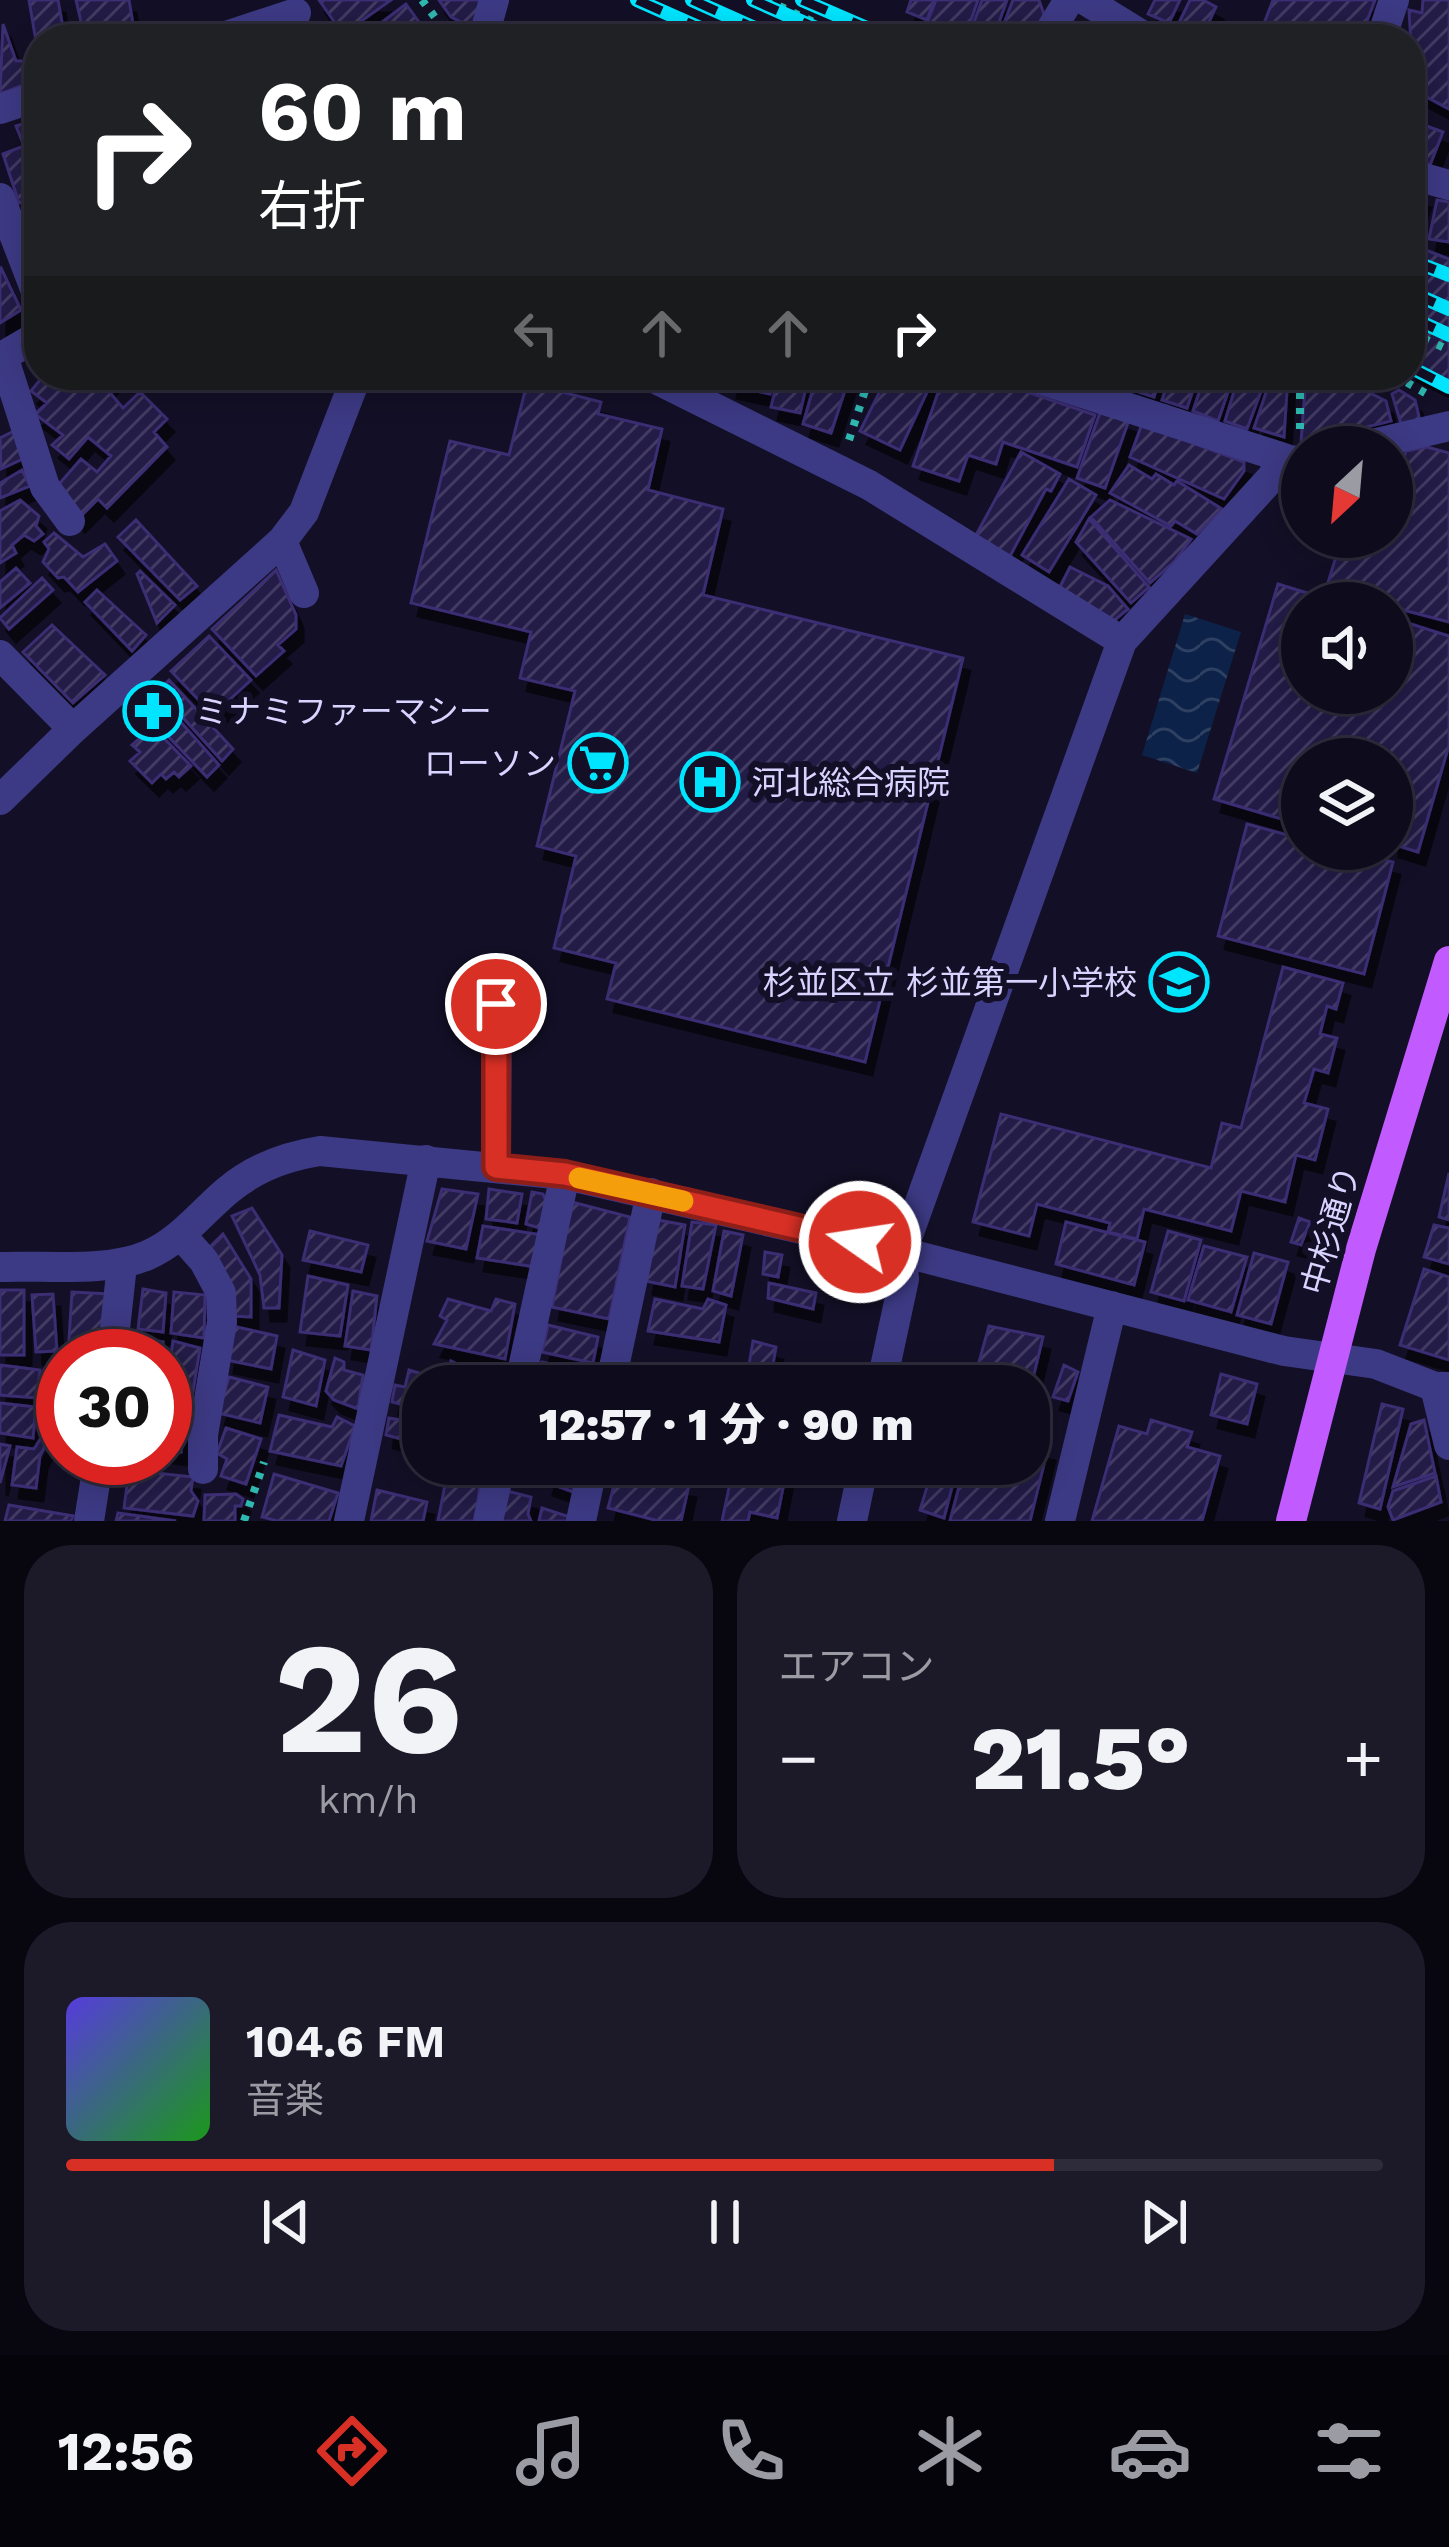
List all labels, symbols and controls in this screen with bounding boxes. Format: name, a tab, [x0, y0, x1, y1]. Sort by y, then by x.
text: 60 m	[258, 62, 467, 160]
icon: right	[60, 72, 216, 228]
text: 右折	[258, 175, 366, 238]
icon: left	[503, 300, 569, 366]
icon: ahead	[629, 300, 695, 366]
icon: ahead	[755, 300, 821, 366]
icon: right	[881, 300, 947, 366]
north arrow	[1281, 426, 1413, 558]
map controls	[1281, 426, 1413, 870]
button: sound	[1281, 582, 1413, 714]
pharmacy icon: ミナミファーマシー	[122, 680, 184, 742]
place label: ミナミファーマシー	[195, 692, 492, 731]
supermarket icon: ローソン	[567, 732, 629, 794]
button: layers	[1281, 738, 1413, 870]
place label: ローソン	[424, 744, 556, 783]
hospital icon: 河北総合病院	[679, 751, 741, 813]
place label: 河北総合病院	[752, 763, 950, 802]
school or university icon: 杉並区立 杉並第一小学校	[1148, 951, 1210, 1013]
pin	[445, 953, 547, 1055]
place label: 杉並区立 杉並第一小学校	[763, 963, 1137, 1002]
icon: arrive	[463, 971, 529, 1037]
street label: 中杉通り	[1294, 1161, 1367, 1299]
position arrow	[797, 1179, 923, 1305]
speed limit sign: 30	[36, 1329, 192, 1485]
text: 12:57 · 1 分 · 90 m	[539, 1398, 913, 1451]
text: 26	[274, 1607, 463, 1790]
text: エアコン	[779, 1644, 935, 1689]
text: 21.5°	[971, 1705, 1190, 1811]
text: −	[779, 1720, 818, 1797]
text: +	[1343, 1720, 1383, 1797]
text: km/h	[318, 1777, 418, 1822]
text: 104.6 FM	[246, 2015, 445, 2068]
text: 音楽	[246, 2077, 324, 2122]
icon: previous	[253, 2189, 319, 2255]
icon: pause	[692, 2189, 758, 2255]
icon: next	[1131, 2189, 1197, 2255]
icon: directions	[310, 2409, 394, 2493]
icon: music	[509, 2409, 593, 2493]
icon: phone	[709, 2409, 793, 2493]
icon: climate	[908, 2409, 992, 2493]
icon: car	[1108, 2409, 1192, 2493]
icon: filters	[1307, 2409, 1391, 2493]
text: 12:56	[58, 2420, 194, 2483]

